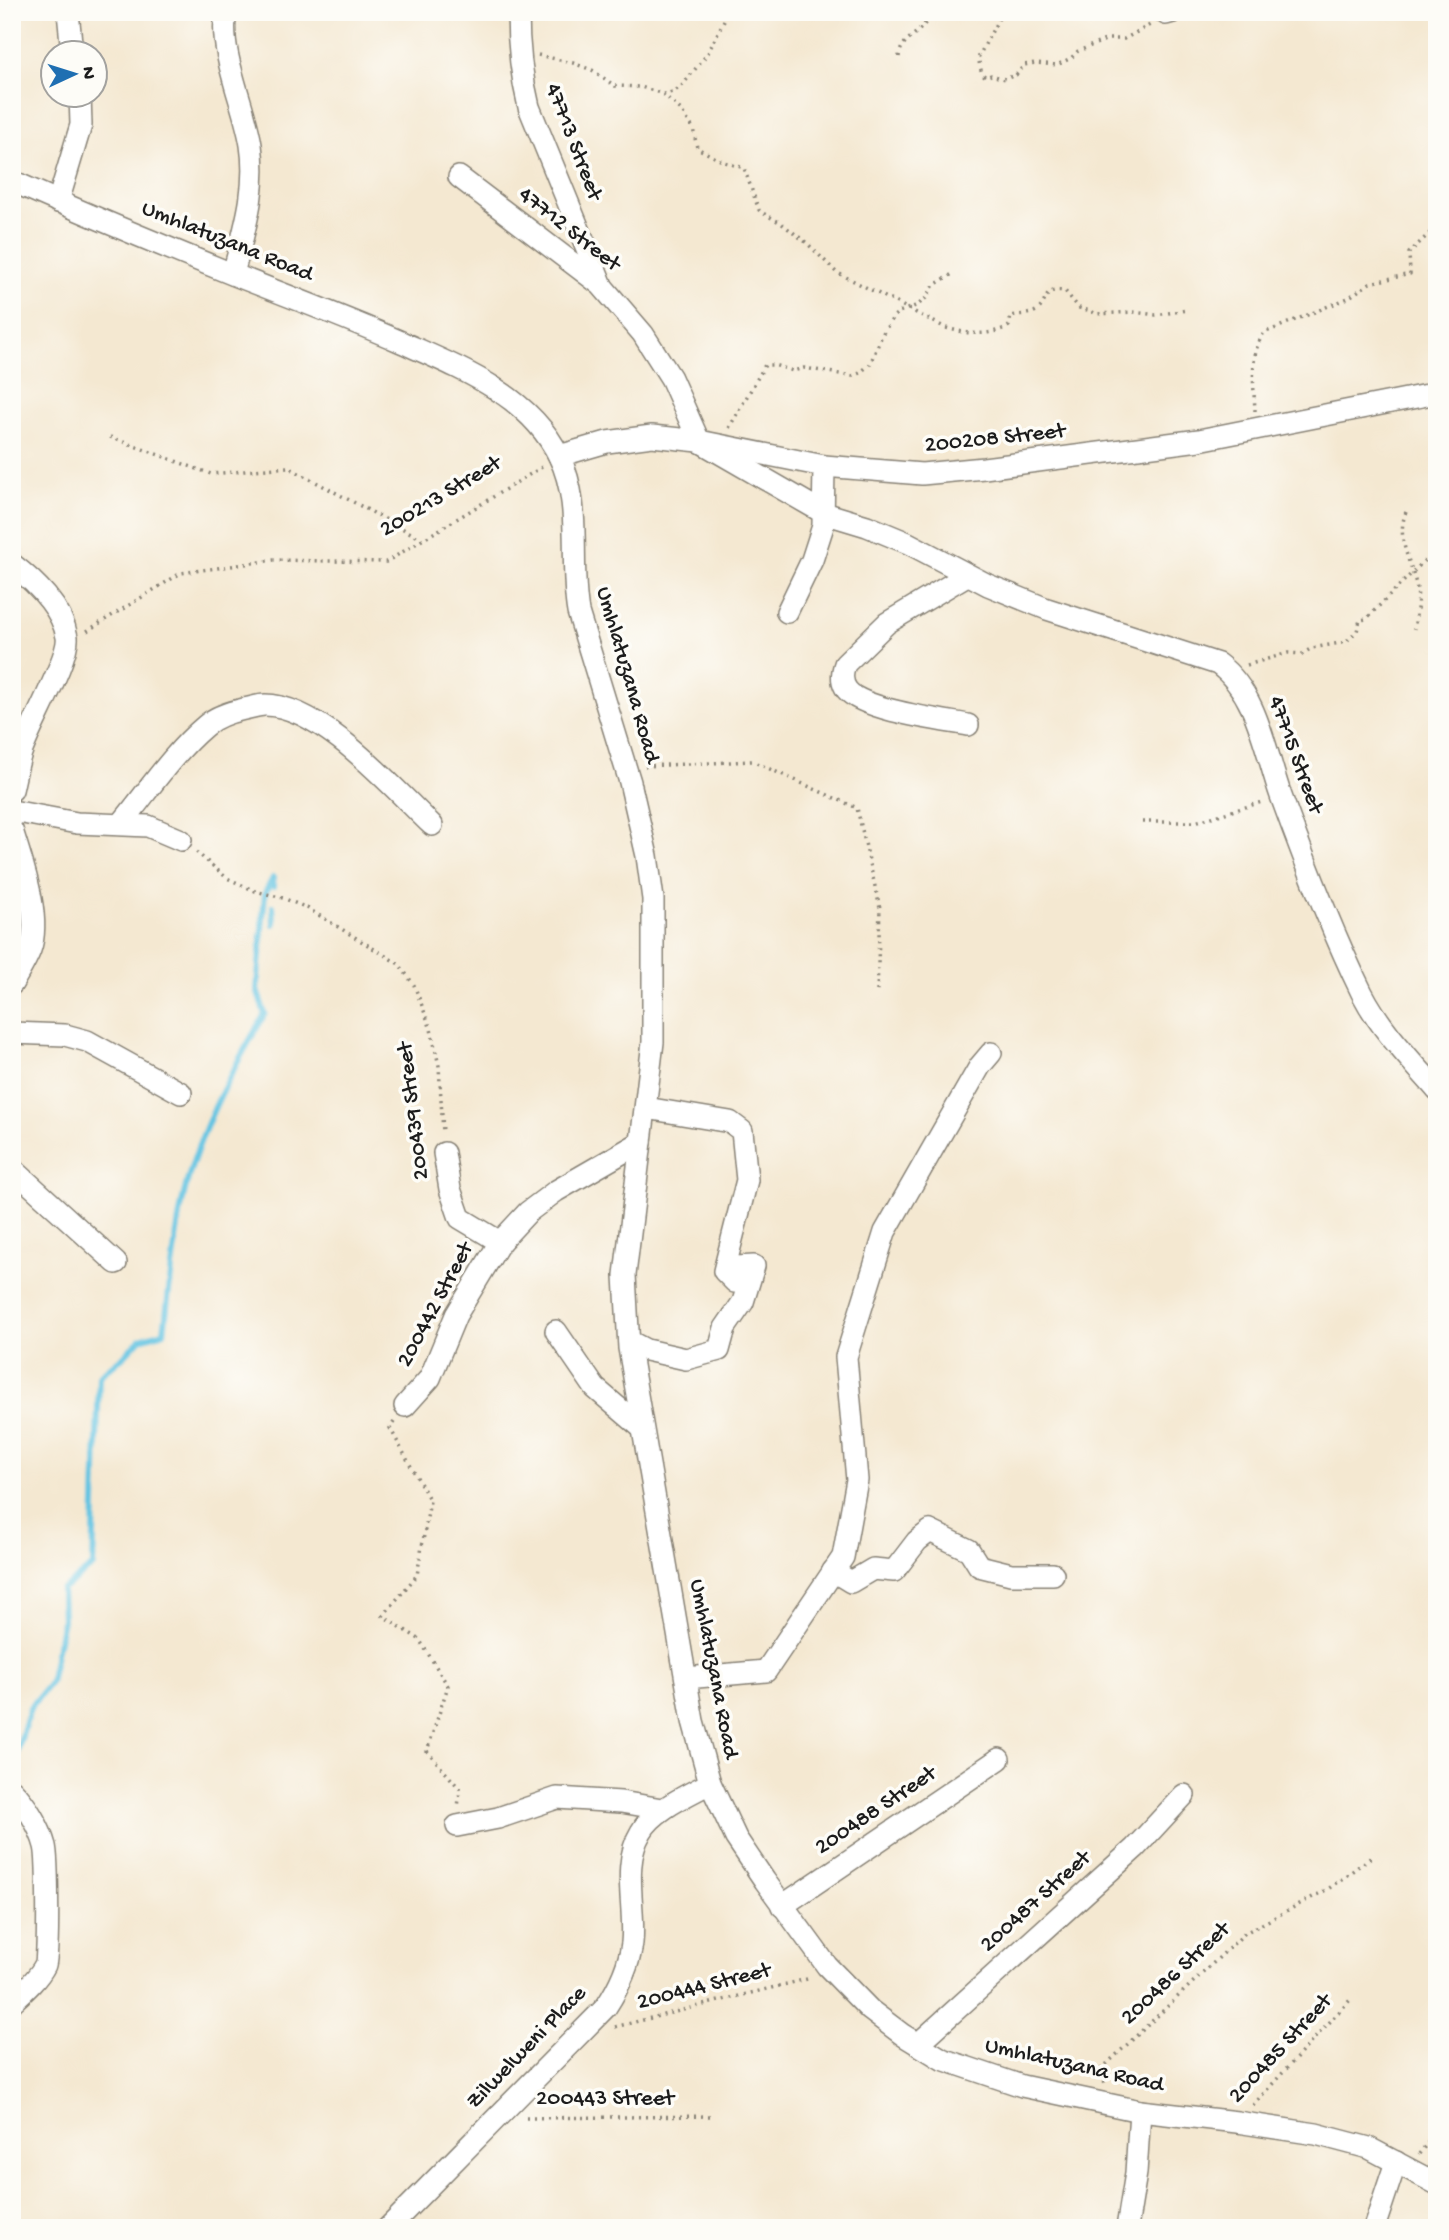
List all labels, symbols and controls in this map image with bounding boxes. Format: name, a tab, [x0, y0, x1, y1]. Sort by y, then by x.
north arrow	[38, 38, 108, 108]
text: N	[76, 66, 99, 80]
street label: 47713 Street	[538, 80, 608, 206]
street label: 47712 Street	[513, 182, 627, 279]
street label: Umhlatuzana Road	[137, 195, 318, 289]
street label: 200208 Street	[923, 418, 1068, 460]
street label: 200213 Street	[375, 449, 508, 544]
street label: Umhlatuzana Road	[589, 584, 666, 768]
street label: 47715 Street	[1261, 693, 1329, 819]
street label: 200439 Street	[392, 1039, 436, 1181]
street label: 200442 Street	[392, 1237, 481, 1372]
street label: Umhlatuzana Road	[682, 1577, 744, 1763]
street label: 200488 Street	[810, 1760, 943, 1861]
street label: 200487 Street	[975, 1844, 1098, 1959]
street label: 200486 Street	[1116, 1916, 1237, 2031]
street label: 200444 Street	[634, 1957, 775, 2017]
street label: Zilwelweni Place	[461, 1980, 593, 2115]
street label: 200485 Street	[1223, 1988, 1340, 2109]
street label: Umhlatuzana Road	[982, 2032, 1167, 2100]
street label: 200443 Street	[536, 2086, 676, 2113]

